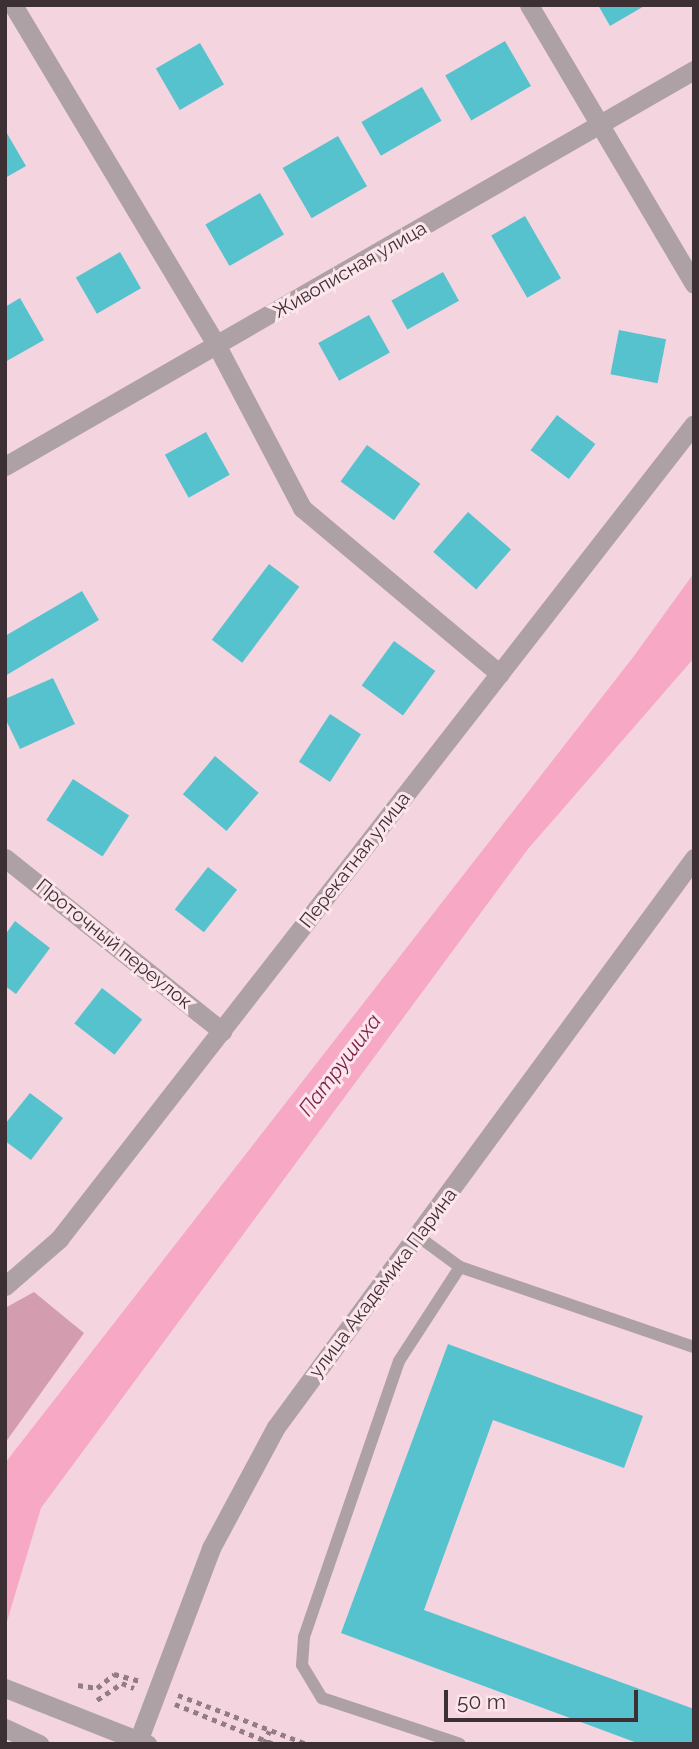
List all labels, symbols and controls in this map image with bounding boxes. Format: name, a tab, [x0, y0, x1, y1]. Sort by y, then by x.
street label: Живописная улица	[269, 217, 431, 323]
street label: Перекатная улица	[295, 787, 415, 933]
street label: Проточный переулок	[32, 874, 196, 1014]
water label: Патрушиха	[293, 1009, 387, 1121]
street label: улица Академика Парина	[304, 1184, 462, 1382]
scale bar	[447, 1676, 641, 1720]
text: 50 m	[457, 1689, 506, 1714]

